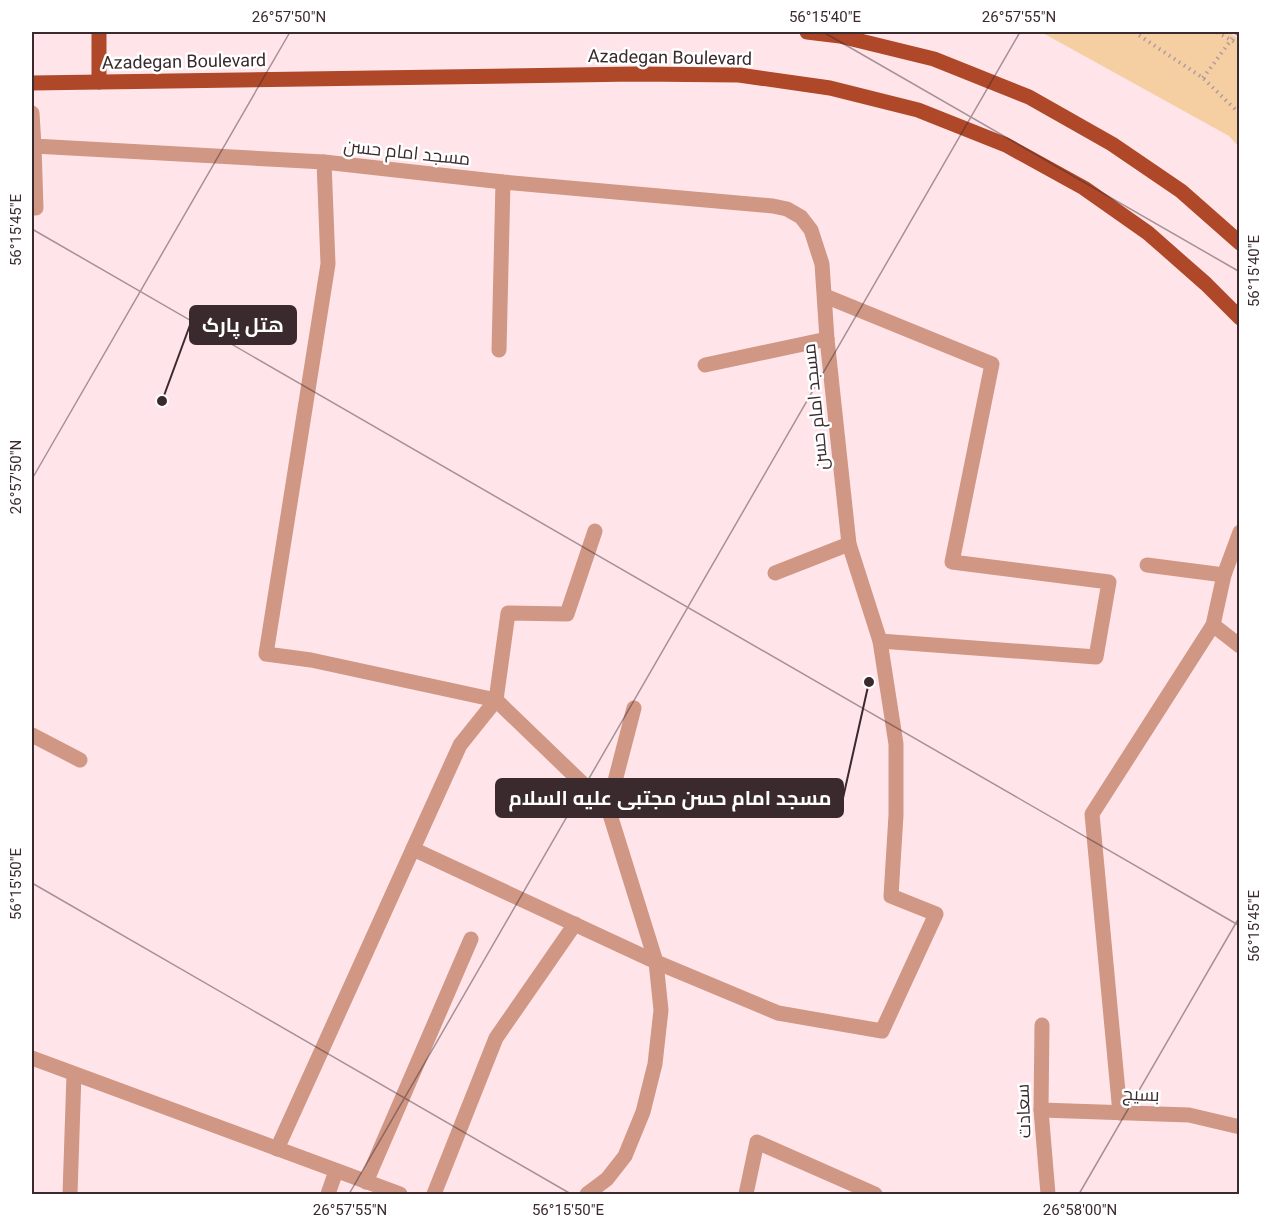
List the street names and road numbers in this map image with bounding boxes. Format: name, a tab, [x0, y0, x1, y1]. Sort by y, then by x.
street label: Azadegan Boulevard	[588, 45, 752, 69]
street label: Azadegan Boulevard	[102, 49, 266, 73]
street label: مسجد امام حسن	[342, 135, 471, 171]
street label: مسجد امام حسن	[798, 342, 834, 471]
street label: سعادت	[1012, 1083, 1034, 1139]
street label: بسیج	[1122, 1083, 1160, 1107]

